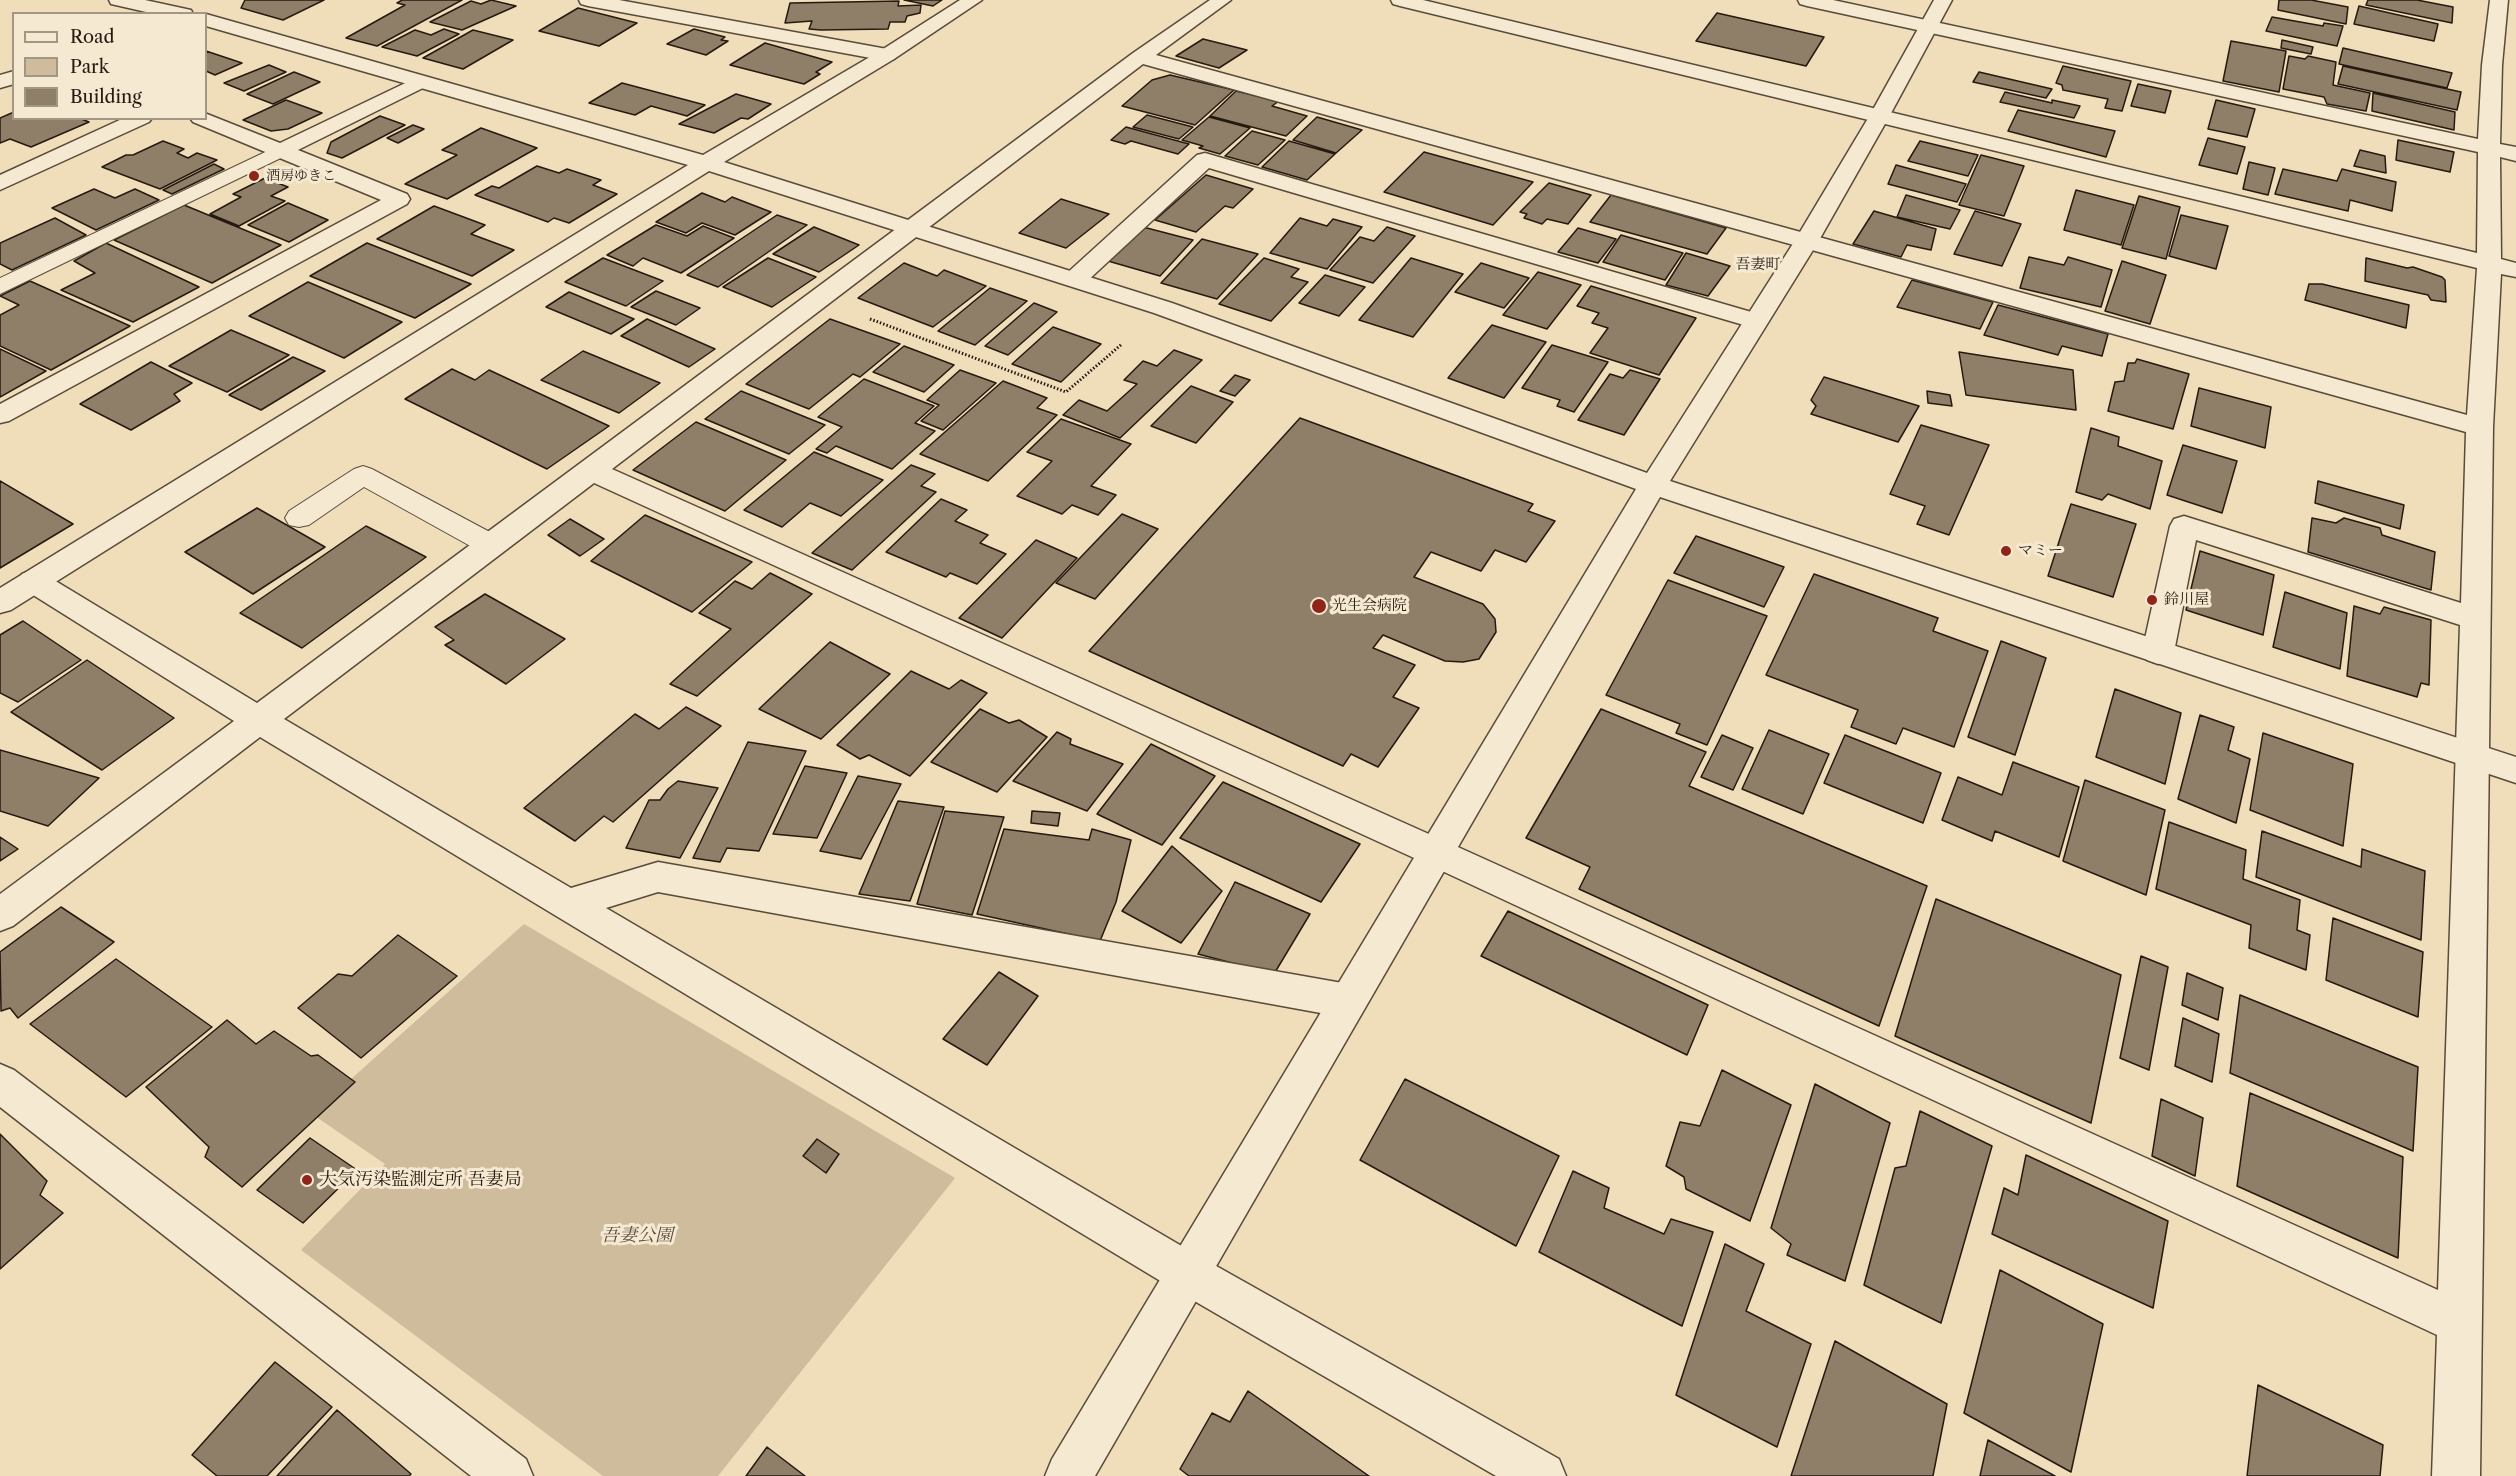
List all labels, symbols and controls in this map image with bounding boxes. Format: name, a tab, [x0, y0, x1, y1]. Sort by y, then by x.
legend	[12, 12, 207, 120]
text: Road	[70, 26, 115, 48]
text: Park	[70, 56, 109, 78]
text: Building	[70, 86, 142, 108]
place label: 酒房ゆきこ	[266, 168, 336, 184]
marker: 酒房ゆきこ	[247, 169, 261, 183]
district label: 吾妻町	[1736, 256, 1780, 274]
place label: マミー	[2018, 542, 2063, 560]
marker: マミー	[1999, 544, 2013, 558]
place label: 鈴川屋	[2164, 591, 2209, 609]
marker: 鈴川屋	[2145, 593, 2159, 607]
marker: 光生会病院	[1310, 597, 1328, 615]
place label: 光生会病院	[1332, 597, 1407, 615]
place label: 大気汚染監測定所 吾妻局	[319, 1169, 522, 1191]
marker: 大気汚染監測定所 吾妻局	[300, 1173, 314, 1187]
park label: 吾妻公園	[601, 1225, 673, 1247]

